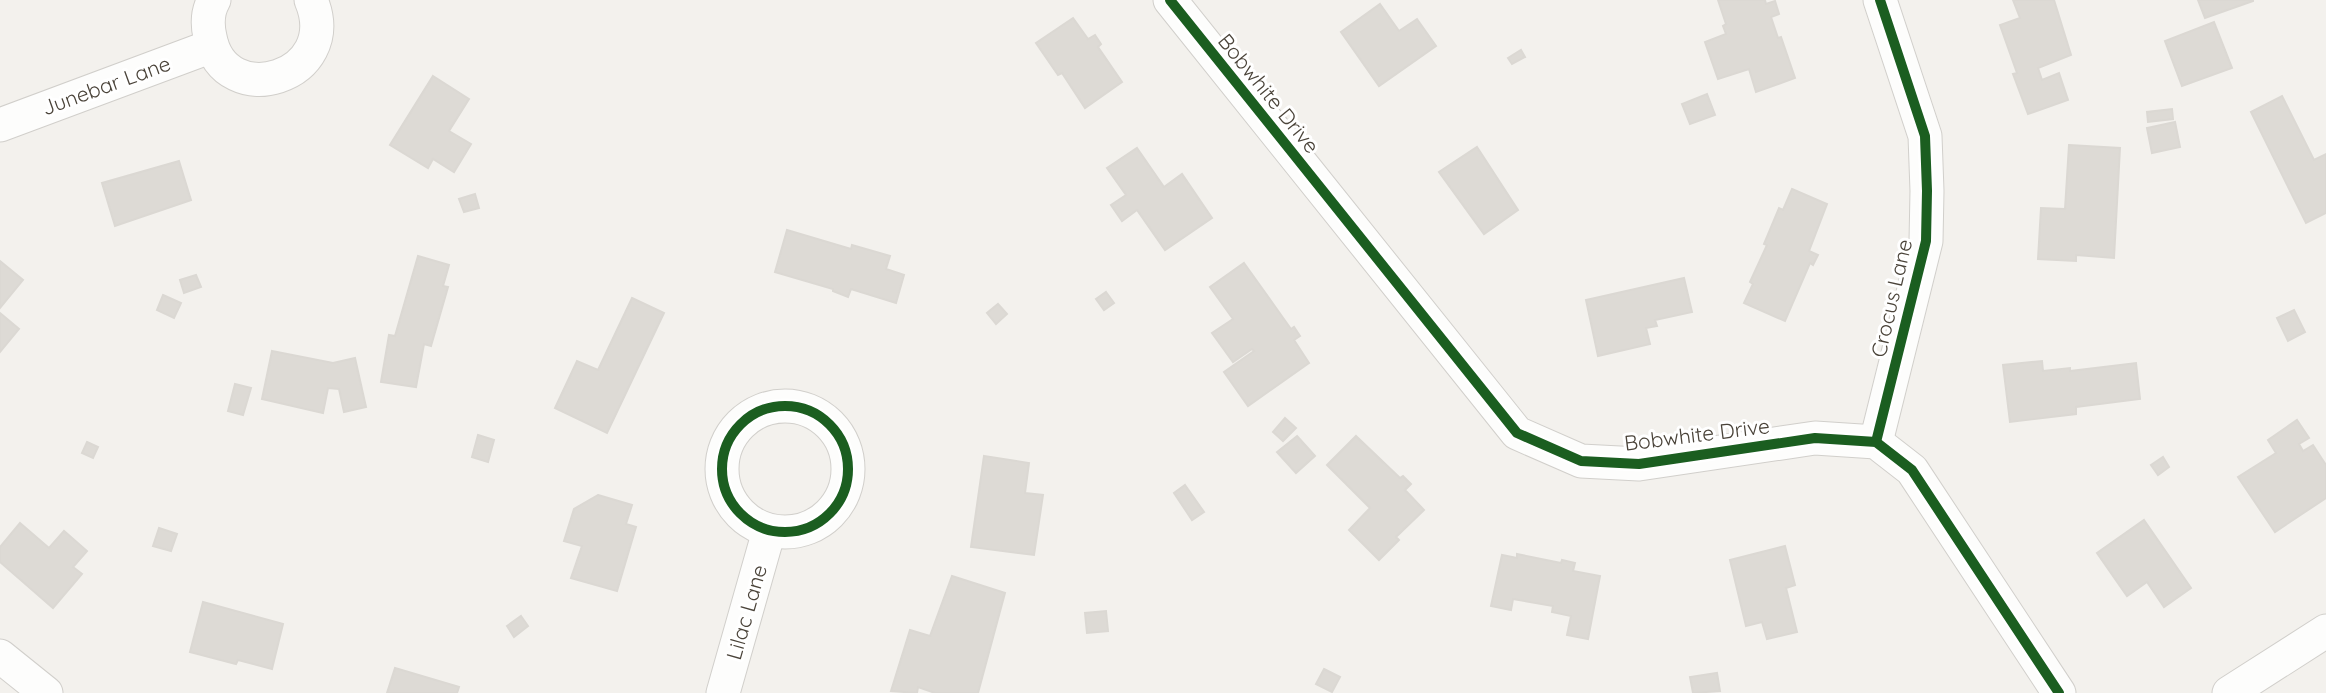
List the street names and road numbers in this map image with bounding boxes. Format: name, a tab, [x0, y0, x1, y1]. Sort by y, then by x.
street label: Bobwhite Drive	[1213, 28, 1325, 158]
street label: Junebar Lane	[38, 50, 174, 120]
street label: Crocus Lane	[1865, 236, 1917, 360]
street label: Bobwhite Drive	[1623, 412, 1771, 456]
street label: Lilac Lane	[720, 561, 772, 663]

